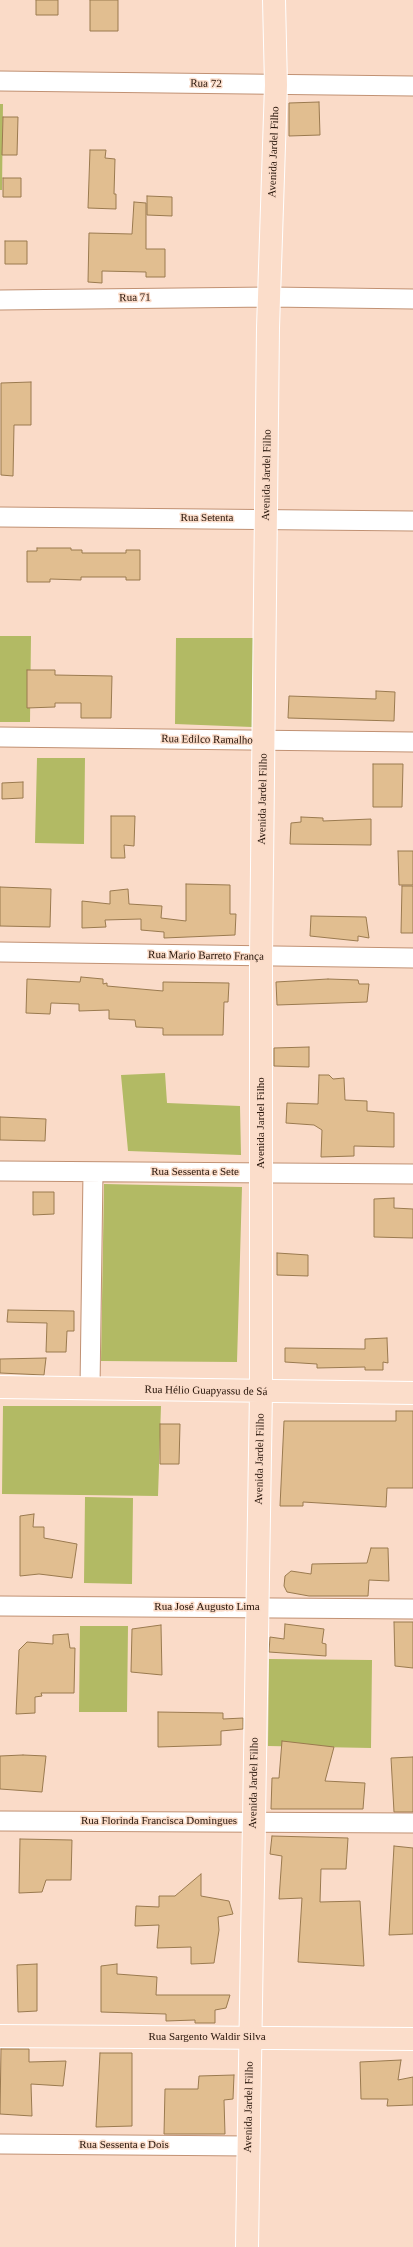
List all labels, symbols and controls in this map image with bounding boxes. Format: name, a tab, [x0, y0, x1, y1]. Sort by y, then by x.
street label: Rua 72	[190, 77, 222, 91]
street label: Avenida Jardel Filho	[266, 106, 282, 198]
street label: Rua 71	[119, 291, 151, 305]
street label: Avenida Jardel Filho	[260, 429, 274, 521]
street label: Rua Setenta	[181, 511, 233, 525]
street label: Rua Edilco Ramalho	[161, 733, 253, 747]
street label: Avenida Jardel Filho	[256, 753, 270, 845]
street label: Rua Mario Barreto França	[148, 948, 264, 964]
street label: Avenida Jardel Filho	[254, 1077, 268, 1169]
street label: Rua Sessenta e Sete	[151, 1165, 239, 1179]
street label: Rua Hélio Guapyassu de Sá	[144, 1383, 268, 1399]
street label: Avenida Jardel Filho	[253, 1413, 267, 1505]
street label: Rua José Augusto Lima	[154, 1600, 260, 1614]
street label: Avenida Jardel Filho	[247, 1737, 261, 1829]
street label: Rua Florinda Francisca Domingues	[81, 1814, 237, 1828]
street label: Rua Sargento Waldir Silva	[148, 2030, 266, 2044]
street label: Avenida Jardel Filho	[242, 2061, 256, 2153]
street label: Rua Sessenta e Dois	[79, 2138, 169, 2152]

